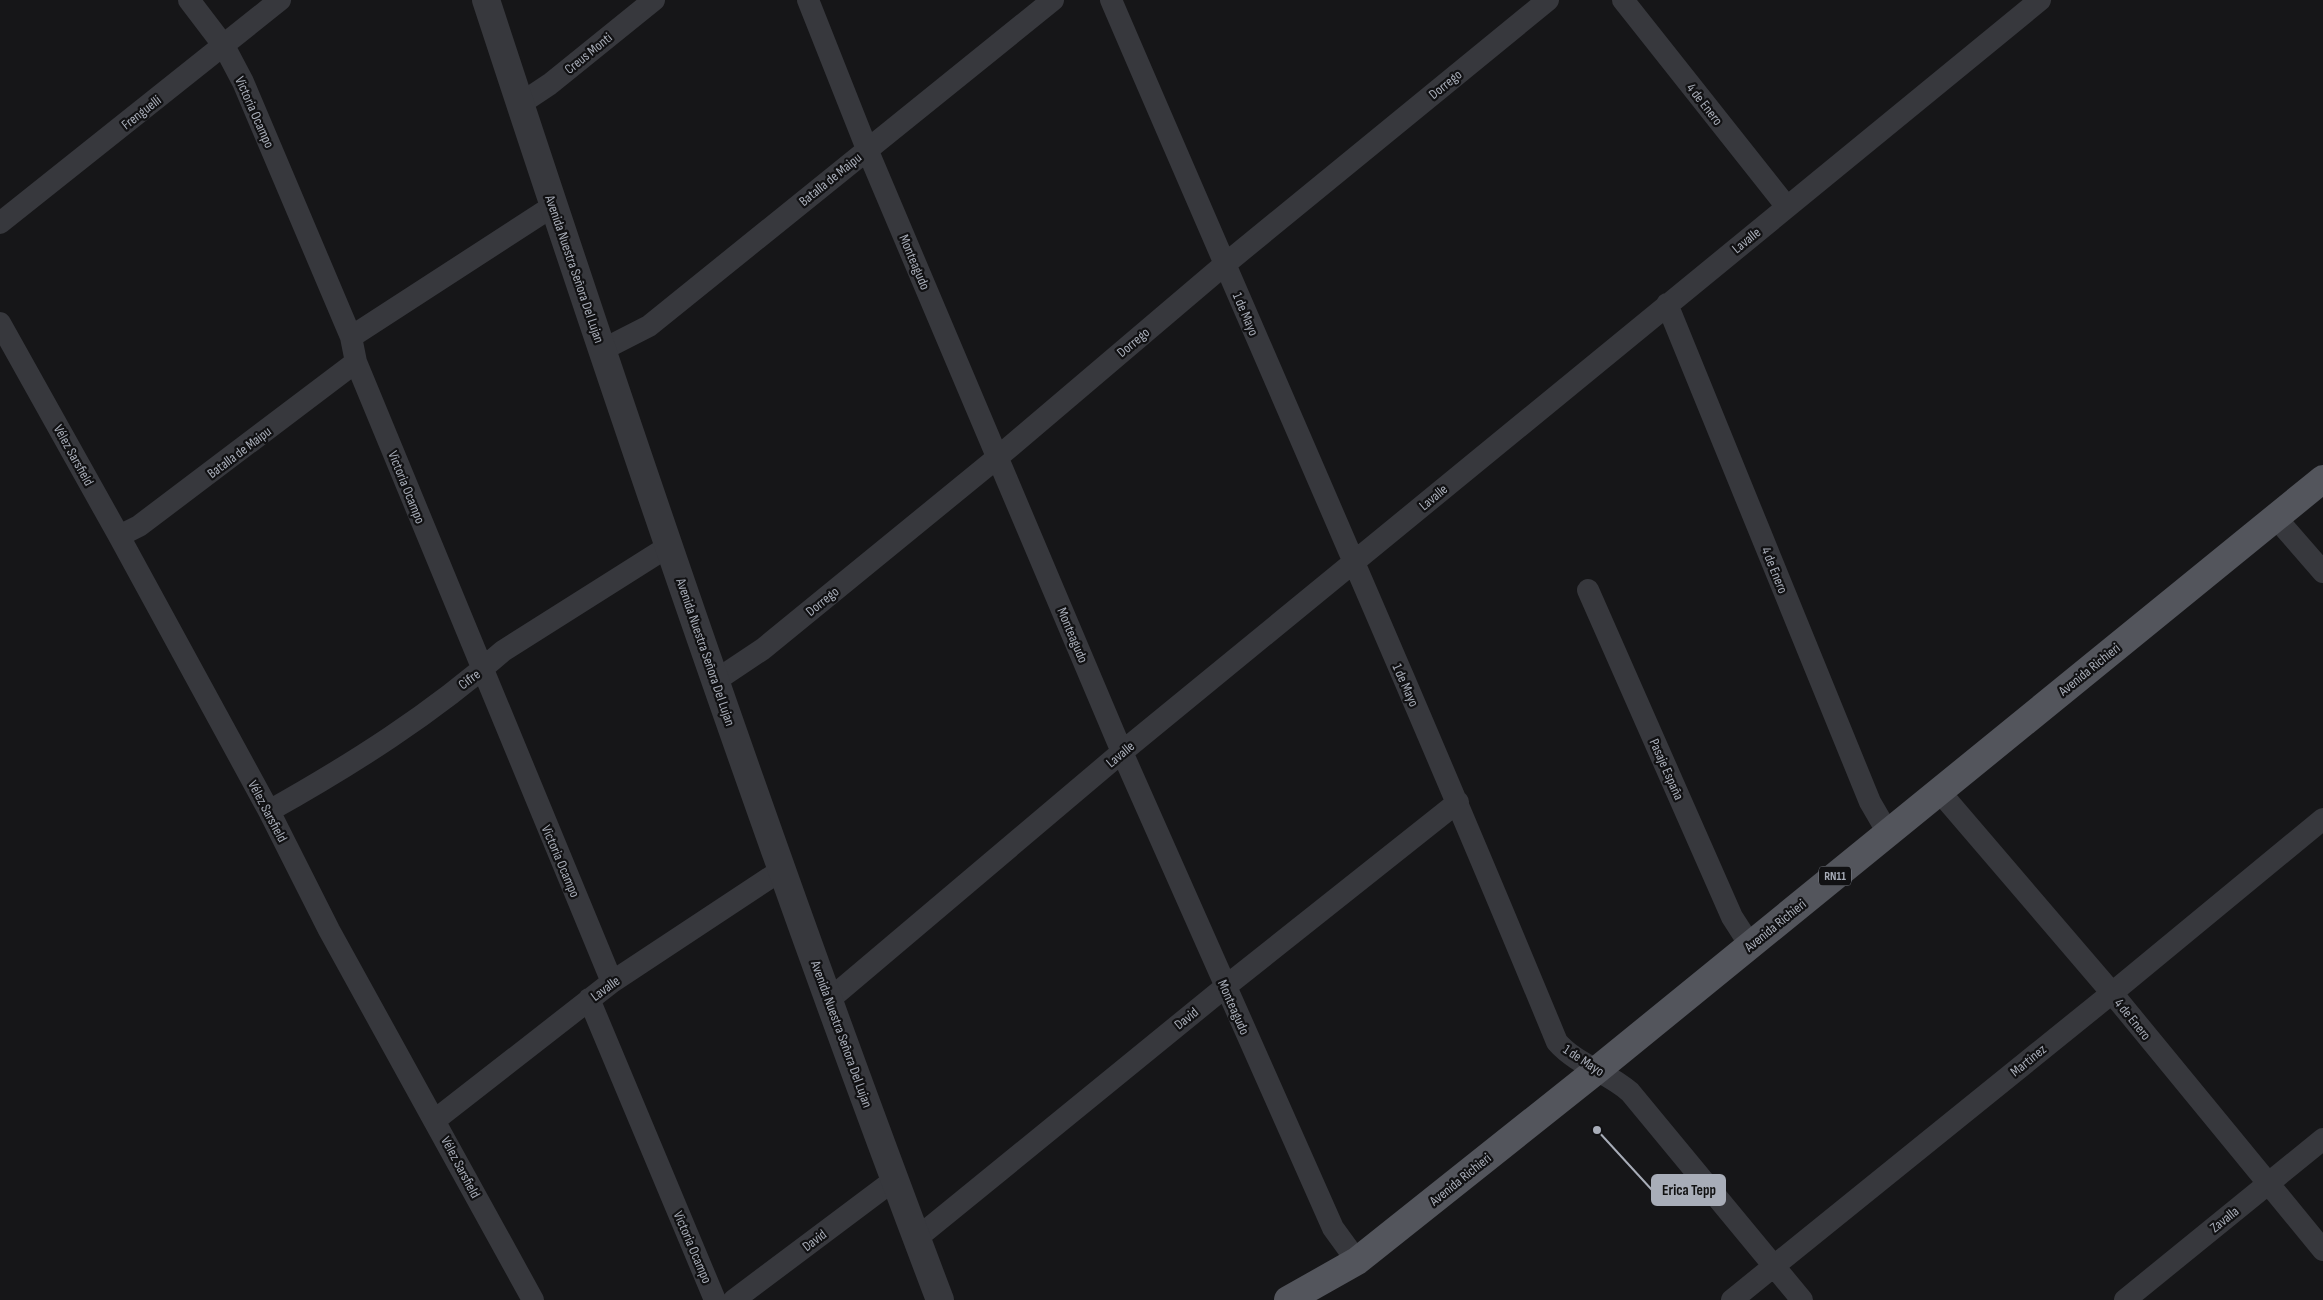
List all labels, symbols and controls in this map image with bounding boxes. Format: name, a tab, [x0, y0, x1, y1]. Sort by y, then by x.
street label: Creus Monti	[561, 29, 616, 78]
street label: Dorrego	[1425, 66, 1465, 103]
street label: Victoria Ocampo	[231, 74, 278, 151]
street label: 4 de Enero	[1683, 80, 1726, 129]
street label: Frenguelli	[118, 92, 165, 133]
street label: Batalla de Maipu	[796, 149, 865, 210]
street label: Avenida Nuestra Señora Del Lujan	[541, 192, 608, 345]
street label: Lavalle	[1729, 224, 1764, 257]
street label: Monteagudo	[895, 232, 934, 293]
street label: 1 de Mayo	[1229, 290, 1262, 339]
street label: Dorrego	[1114, 324, 1153, 361]
street label: Vélez Sarsfield	[50, 422, 97, 489]
street label: Batalla de Maipu	[204, 423, 275, 482]
street label: Victoria Ocampo	[384, 448, 429, 526]
street label: Lavalle	[1416, 481, 1451, 514]
street label: 4 de Enero	[1758, 544, 1792, 596]
street label: Avenida Nuestra Señora Del Lujan	[672, 575, 739, 728]
street label: Dorrego	[802, 583, 842, 620]
street label: Monteagudo	[1053, 605, 1092, 666]
street label: Avenida Richieri	[2054, 639, 2124, 700]
street label: 1 de Mayo	[1389, 661, 1423, 710]
street label: Cifre	[455, 666, 484, 693]
street label: Pasaje España	[1646, 736, 1688, 802]
street label: Lavalle	[1103, 738, 1138, 771]
street label: Vélez Sarsfield	[244, 777, 291, 845]
street label: Victoria Ocampo	[538, 822, 583, 900]
road number: RN11	[1819, 866, 1851, 886]
street label: Avenida Richieri	[1740, 895, 1810, 956]
street label: Avenida Nuestra Señora Del Lujan	[807, 957, 876, 1110]
street label: Lavalle	[587, 972, 623, 1005]
street label: Monteagudo	[1214, 977, 1253, 1038]
street label: 4 de Enero	[2111, 995, 2155, 1044]
street label: David	[1171, 1004, 1202, 1033]
street label: 1 de Mayo	[1560, 1041, 1608, 1080]
street label: Martínez	[2007, 1041, 2050, 1080]
street label: Vélez Sarsfield	[437, 1133, 484, 1201]
street label: Avenida Richieri	[1425, 1149, 1495, 1210]
callout: Erica Tepp	[1652, 1175, 1725, 1205]
text: Erica Tepp	[1662, 1181, 1716, 1200]
street label: Zavalla	[2206, 1203, 2242, 1236]
street label: Victoria Ocampo	[670, 1208, 715, 1286]
street label: David	[799, 1226, 830, 1255]

